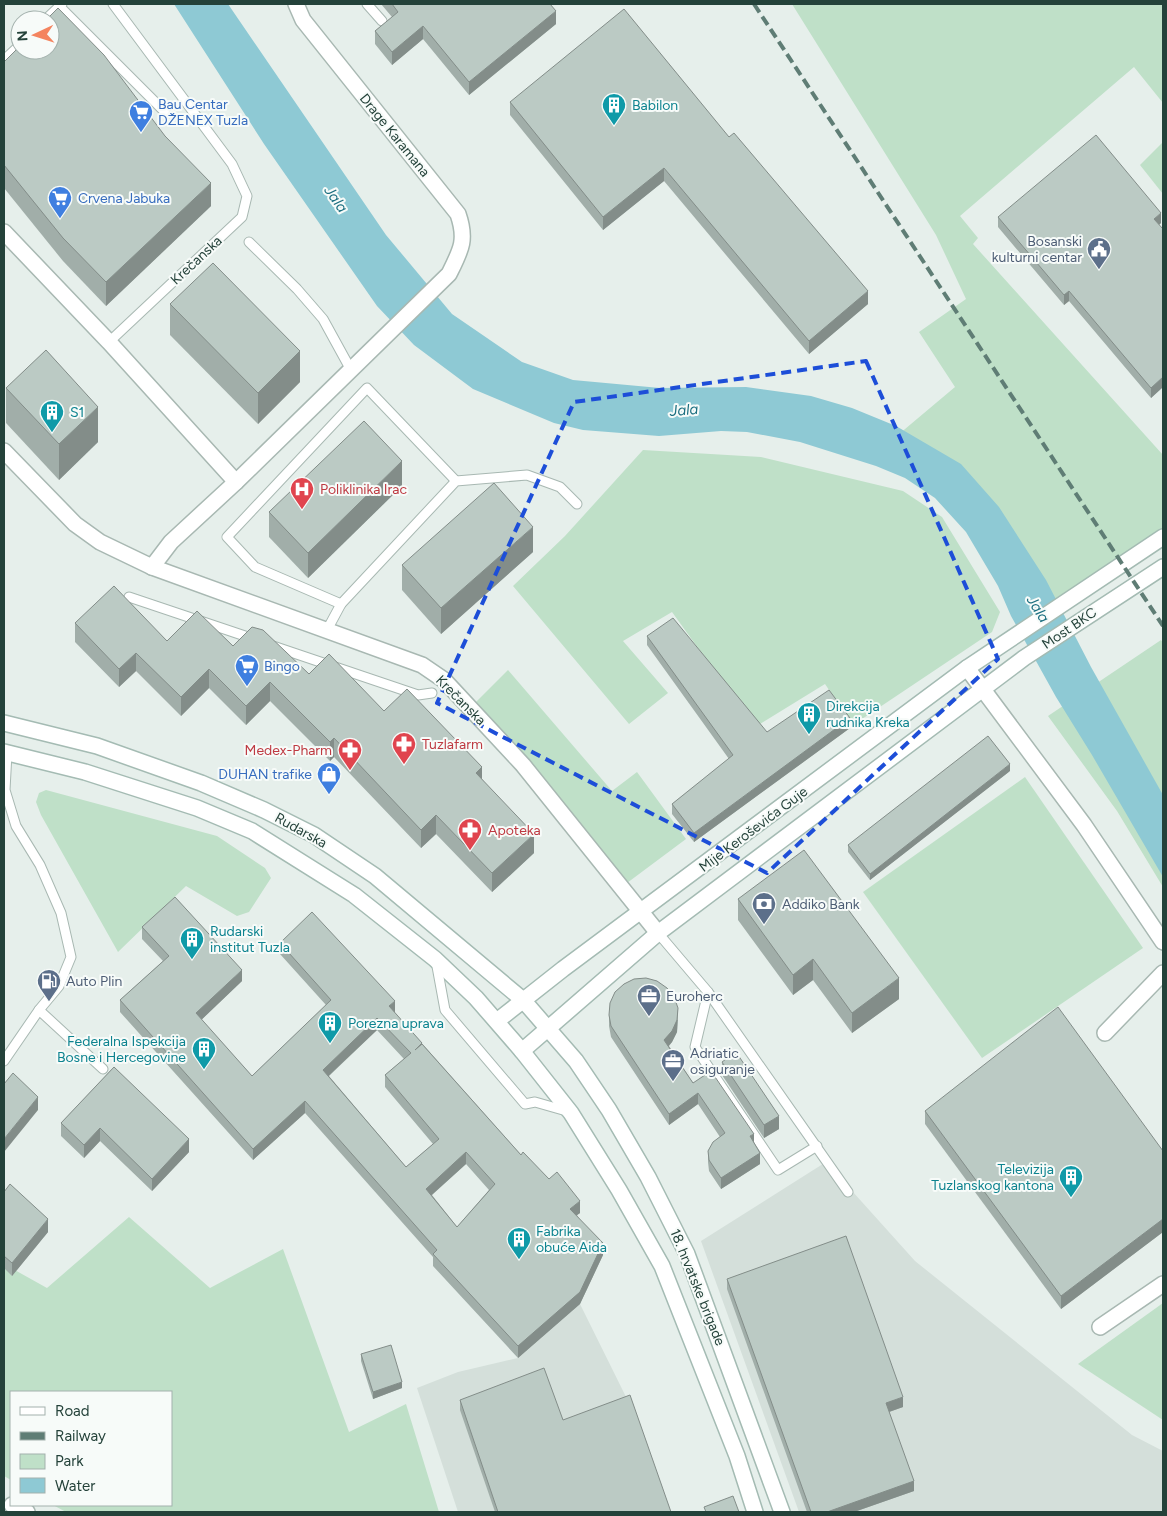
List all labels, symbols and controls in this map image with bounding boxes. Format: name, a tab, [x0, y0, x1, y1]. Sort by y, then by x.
north arrow	[10, 10, 60, 60]
text: N	[14, 30, 31, 42]
street label: Drage Karamana	[356, 90, 433, 180]
building icon: Babilon	[601, 92, 627, 126]
place label: Bau Centar DŽENEX Tuzla	[158, 96, 248, 129]
place label: Babilon	[632, 97, 678, 114]
supermarket icon: Bau Centar DŽENEX Tuzla	[128, 99, 154, 133]
water label: Jala	[320, 181, 352, 216]
supermarket icon: Crvena Jabuka	[47, 185, 73, 219]
place label: Crvena Jabuka	[78, 190, 170, 207]
street label: Krečanska	[167, 232, 225, 288]
place label: Bosanski kulturni centar	[992, 233, 1082, 266]
public building icon: Bosanski kulturni centar	[1086, 236, 1112, 270]
building icon: S1	[39, 399, 65, 433]
water label: Jala	[668, 400, 699, 420]
place label: S1	[70, 404, 84, 421]
hospital icon: Poliklinika Irac	[289, 476, 315, 510]
place label: Poliklinika Irac	[320, 481, 407, 498]
water label: Jala	[1022, 591, 1053, 626]
street label: Most BKC	[1039, 604, 1100, 653]
supermarket icon: Bingo	[234, 653, 260, 687]
place label: Bingo	[264, 658, 300, 675]
street label: Krečanska	[432, 672, 489, 729]
place label: Direkcija rudnika Kreka	[826, 698, 910, 731]
building icon: Direkcija rudnika Kreka	[796, 701, 822, 735]
pharmacy icon: Tuzlafarm	[391, 731, 417, 765]
place label: Tuzlafarm	[422, 736, 483, 753]
pharmacy icon: Medex-Pharm	[337, 737, 363, 771]
place label: Medex-Pharm	[245, 742, 332, 759]
shop icon: DUHAN trafike	[316, 761, 342, 795]
place label: DUHAN trafike	[218, 766, 312, 783]
street label: Mije Keroševića Guje	[696, 783, 811, 876]
street label: Rudarska	[272, 809, 330, 852]
pharmacy icon: Apoteka	[457, 817, 483, 851]
place label: Apoteka	[488, 822, 541, 839]
bank icon: Addiko Bank	[751, 891, 777, 925]
place label: Addiko Bank	[782, 896, 860, 913]
place label: Rudarski institut Tuzla	[210, 923, 290, 956]
building icon: Rudarski institut Tuzla	[179, 926, 205, 960]
fuel station icon: Auto Plin	[36, 968, 62, 1002]
place label: Auto Plin	[66, 973, 123, 990]
office icon: Euroherc	[636, 983, 662, 1017]
place label: Euroherc	[666, 988, 723, 1005]
building icon: Porezna uprava	[317, 1010, 343, 1044]
place label: Porezna uprava	[348, 1015, 444, 1032]
place label: Federalna Ispekcija Bosne i Hercegovine	[57, 1033, 186, 1066]
building icon: Federalna Ispekcija Bosne i Hercegovine	[191, 1036, 217, 1070]
place label: Adriatic osiguranje	[690, 1045, 755, 1078]
office icon: Adriatic osiguranje	[660, 1048, 686, 1082]
place label: Televizija Tuzlanskog kantona	[931, 1161, 1054, 1194]
building icon: Televizija Tuzlanskog kantona	[1058, 1164, 1084, 1198]
place label: Fabrika obuće Aida	[536, 1223, 607, 1256]
building icon: Fabrika obuće Aida	[506, 1226, 532, 1260]
street label: 18. hrvatske brigade	[666, 1226, 729, 1348]
legend	[10, 1391, 172, 1506]
text: Road	[55, 1402, 90, 1420]
text: Railway	[55, 1427, 106, 1445]
text: Park	[55, 1452, 84, 1470]
text: Water	[55, 1477, 95, 1495]

